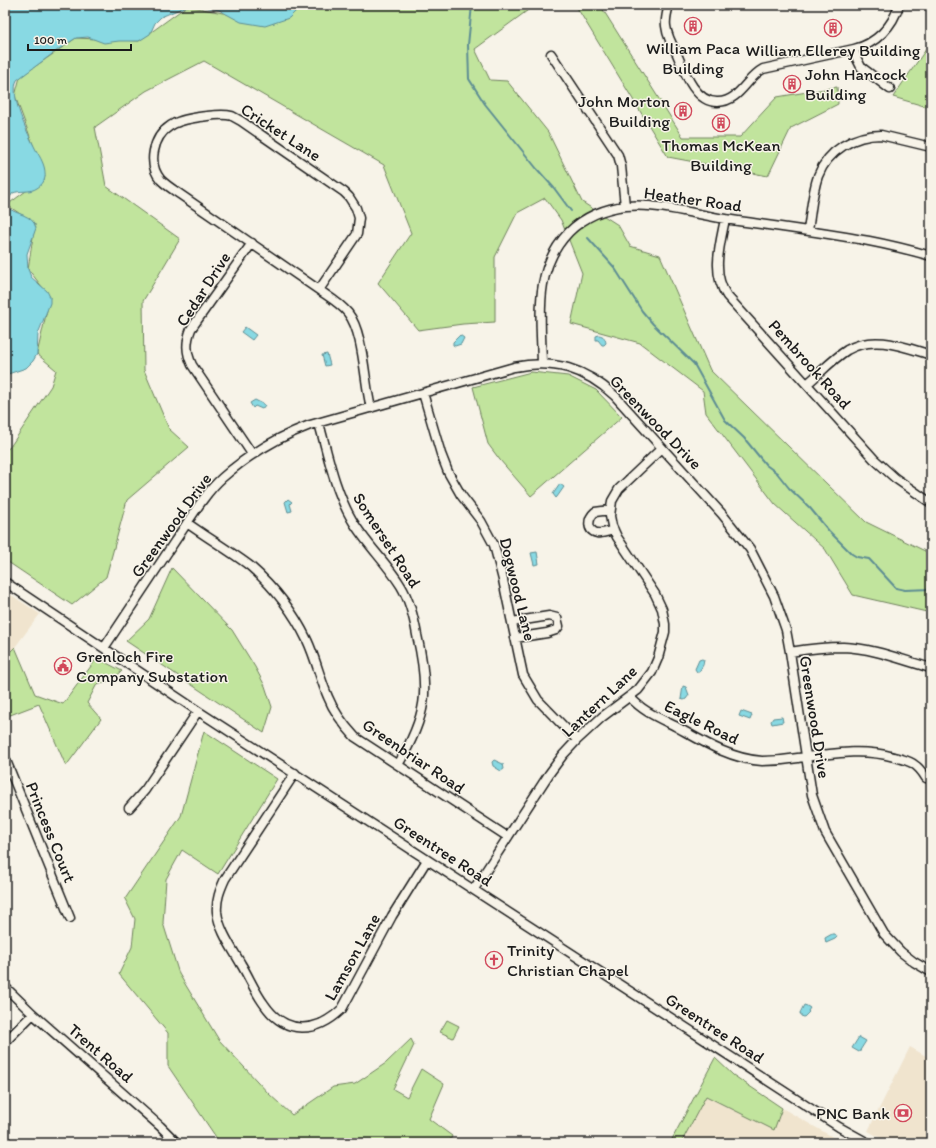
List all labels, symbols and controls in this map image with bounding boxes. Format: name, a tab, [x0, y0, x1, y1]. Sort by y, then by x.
building icon: William Paca Building	[683, 16, 703, 36]
building icon: William Ellerey Building	[823, 18, 843, 38]
scale bar	[28, 26, 131, 52]
text: 100 m	[34, 33, 67, 47]
place label: William Paca Building	[646, 38, 740, 78]
place label: William Ellerey Building	[746, 40, 921, 60]
place label: John Hancock Building	[805, 64, 907, 104]
building icon: John Hancock Building	[782, 74, 802, 94]
place label: John Morton Building	[578, 91, 670, 131]
street label: Cricket Lane	[237, 99, 325, 165]
building icon: John Morton Building	[673, 101, 693, 121]
building icon: Thomas McKean Building	[711, 113, 731, 133]
place label: Thomas McKean Building	[662, 135, 781, 175]
street label: Heather Road	[643, 182, 744, 216]
street label: Cedar Drive	[172, 248, 234, 330]
street label: Pembrook Road	[765, 315, 855, 413]
street label: Greenwood Drive	[606, 370, 706, 474]
street label: Greenwood Drive	[126, 469, 216, 581]
street label: Somerset Road	[349, 489, 425, 591]
street label: Dogwood Lane	[496, 535, 540, 643]
place label: Grenloch Fire Company Substation	[76, 646, 228, 686]
street label: Greenwood Drive	[795, 654, 835, 780]
public building icon: Grenloch Fire Company Substation	[53, 656, 73, 676]
street label: Lantern Lane	[557, 661, 641, 741]
street label: Eagle Road	[661, 695, 743, 749]
street label: Greenbriar Road	[359, 714, 470, 798]
street label: Princess Court	[22, 779, 80, 885]
street label: Greentree Road	[390, 812, 497, 891]
street label: Lamson Lane	[320, 910, 384, 1004]
place label: Trinity Christian Chapel	[507, 940, 629, 980]
church icon: Trinity Christian Chapel	[484, 950, 504, 970]
street label: Greentree Road	[662, 989, 769, 1068]
street label: Trent Road	[64, 1019, 138, 1087]
place label: PNC Bank	[816, 1103, 890, 1123]
bank icon: PNC Bank	[893, 1103, 913, 1123]

